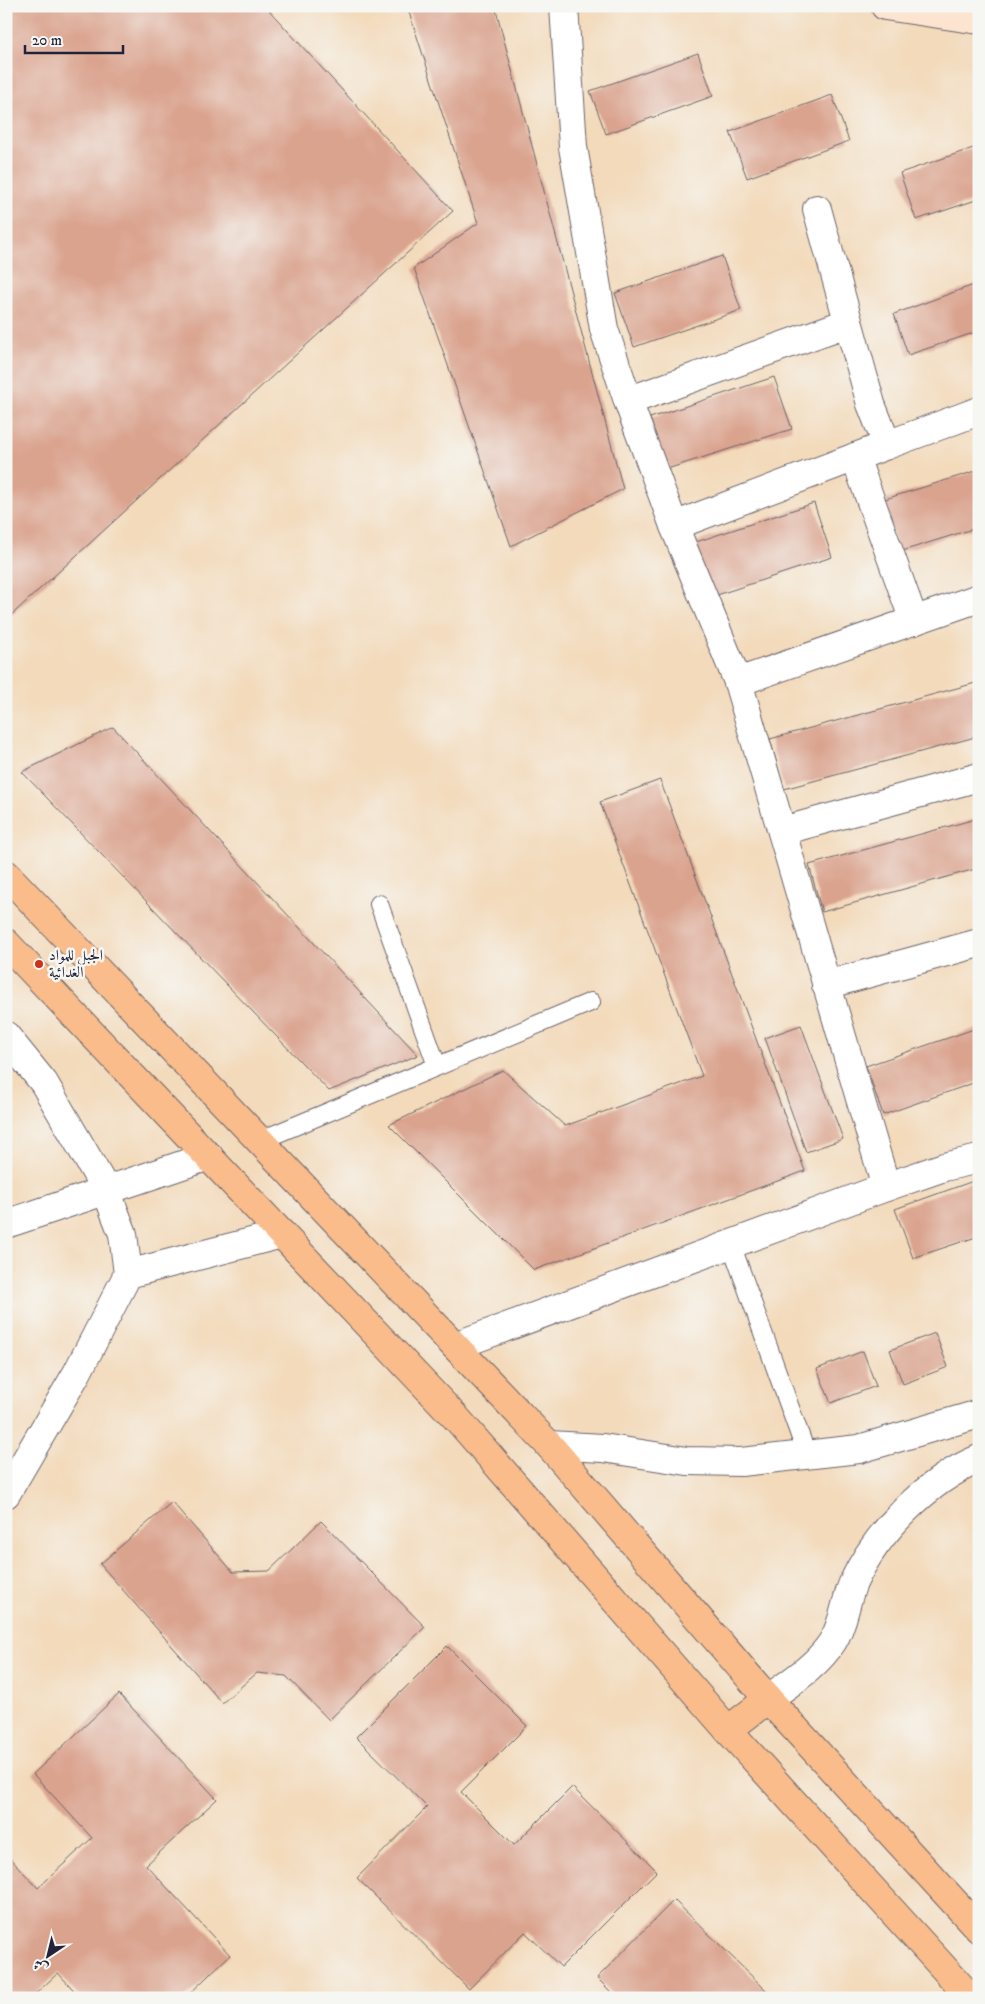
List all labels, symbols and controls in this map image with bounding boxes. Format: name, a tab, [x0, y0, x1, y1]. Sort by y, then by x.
scale bar	[25, 22, 122, 54]
text: 20 m	[32, 31, 62, 50]
place label: الجبل للمواد الغدائية	[49, 946, 103, 982]
marker: الجبل للمواد الغدائية	[33, 958, 45, 970]
north arrow	[22, 1932, 72, 1982]
text: ش	[30, 1954, 52, 1977]

